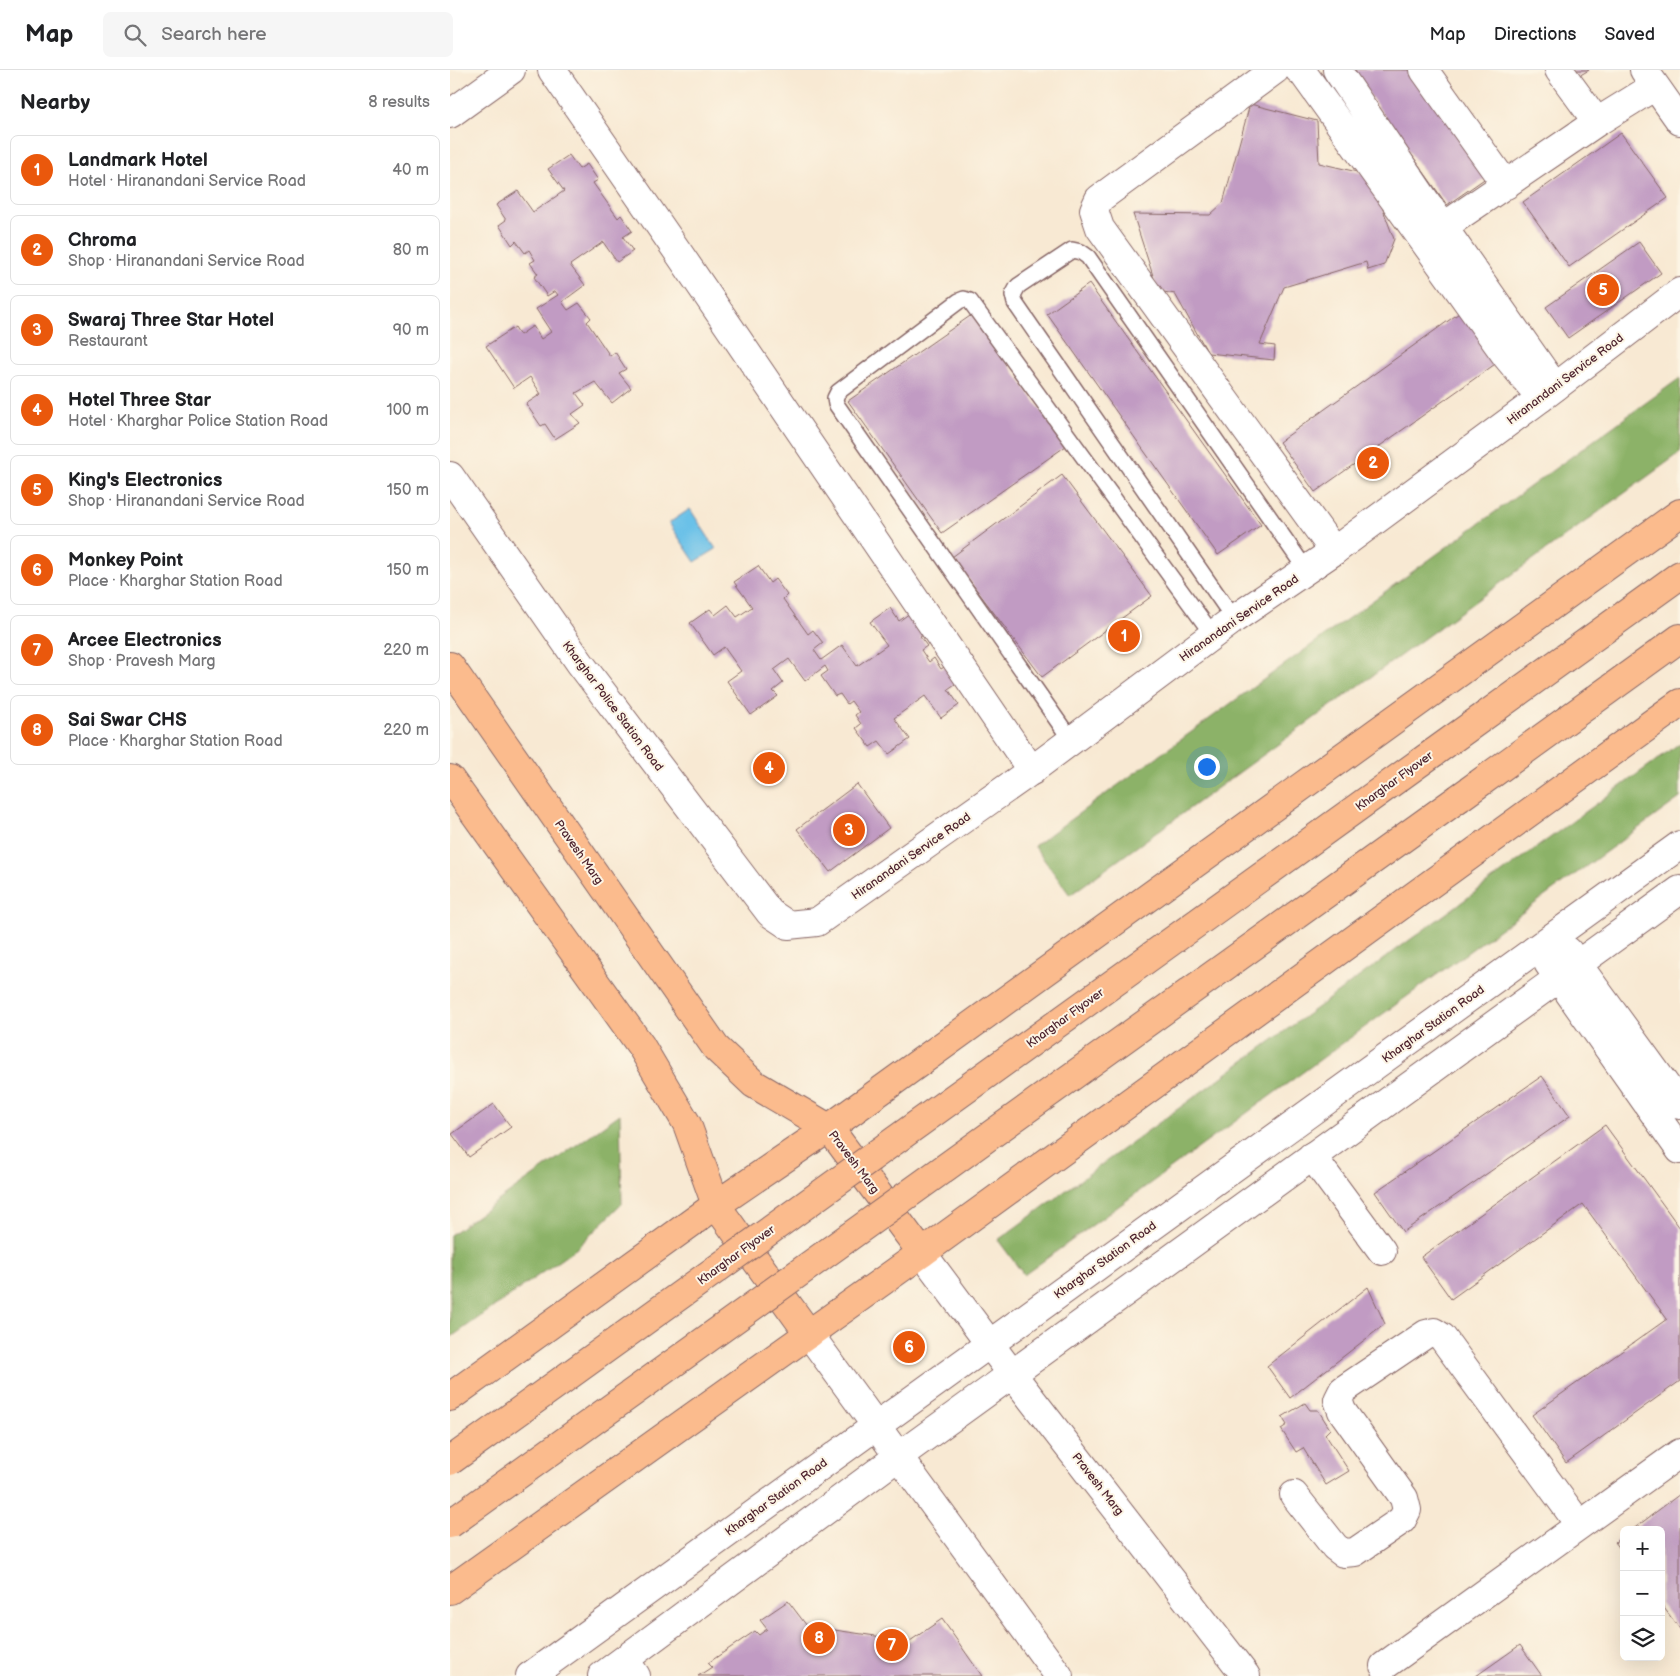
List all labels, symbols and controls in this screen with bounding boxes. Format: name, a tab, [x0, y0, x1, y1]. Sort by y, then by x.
search box	[103, 12, 453, 57]
text: Map	[25, 20, 73, 49]
icon: search	[121, 21, 149, 49]
text: Search here	[161, 23, 267, 46]
text: Map	[1430, 24, 1466, 45]
text: Directions	[1494, 24, 1576, 45]
text: Saved	[1604, 24, 1655, 45]
text: Nearby	[20, 90, 90, 115]
text: 8 results	[368, 93, 430, 112]
text: Landmark Hotel	[68, 149, 208, 172]
text: 1	[34, 161, 40, 180]
text: 40 m	[392, 161, 429, 180]
text: Hotel · Hiranandani Service Road	[68, 172, 306, 191]
text: Chroma	[68, 229, 137, 252]
text: 2	[32, 241, 42, 260]
text: 80 m	[393, 241, 429, 260]
text: Shop · Hiranandani Service Road	[68, 252, 305, 271]
pin: 5	[1587, 271, 1619, 309]
text: Swaraj Three Star Hotel	[68, 309, 274, 332]
text: 3	[32, 321, 42, 340]
text: 90 m	[393, 321, 429, 340]
street label: Hiranandani Service Road	[1504, 331, 1627, 428]
text: Restaurant	[68, 332, 148, 351]
text: Hotel Three Star	[68, 389, 211, 412]
text: 4	[32, 401, 42, 420]
text: 100 m	[386, 401, 429, 420]
text: Hotel · Kharghar Police Station Road	[68, 412, 328, 431]
pin: 2	[1357, 444, 1389, 482]
text: King's Electronics	[68, 469, 222, 492]
text: 5	[32, 481, 42, 500]
text: 150 m	[387, 481, 429, 500]
text: Shop · Hiranandani Service Road	[68, 492, 305, 511]
text: Monkey Point	[68, 549, 183, 572]
text: 6	[32, 561, 42, 580]
text: 150 m	[387, 561, 429, 580]
street label: Hiranandani Service Road	[1177, 571, 1302, 665]
text: Place · Kharghar Station Road	[68, 572, 283, 591]
pin: 1	[1108, 617, 1140, 655]
text: Arcee Electronics	[68, 629, 222, 652]
street label: Kharghar Police Station Road	[559, 638, 666, 774]
text: 7	[33, 641, 41, 660]
text: 220 m	[383, 641, 429, 660]
text: Shop · Pravesh Marg	[68, 652, 216, 671]
text: Sai Swar CHS	[68, 709, 187, 732]
text: 8	[32, 721, 42, 740]
text: 220 m	[383, 721, 429, 740]
text: Place · Kharghar Station Road	[68, 732, 283, 751]
street label: Kharghar Flyover	[1353, 748, 1436, 814]
pin: 4	[753, 749, 785, 787]
your location	[1194, 754, 1220, 780]
street label: Hiranandani Service Road	[849, 809, 974, 903]
pin: 3	[833, 811, 865, 849]
street label: Pravesh Marg	[551, 817, 606, 887]
street label: Kharghar Station Road	[1379, 982, 1487, 1067]
street label: Kharghar Flyover	[1024, 985, 1107, 1051]
street label: Pravesh Marg	[825, 1128, 882, 1197]
street label: Kharghar Station Road	[1051, 1218, 1159, 1303]
street label: Kharghar Flyover	[695, 1222, 778, 1288]
pin: 6	[893, 1328, 925, 1366]
street label: Pravesh Marg	[1069, 1450, 1127, 1519]
street label: Kharghar Station Road	[722, 1455, 830, 1540]
map controls	[1620, 1526, 1665, 1661]
button: +	[1620, 1526, 1665, 1571]
button: −	[1620, 1571, 1665, 1616]
button: layers	[1620, 1616, 1665, 1661]
pin: 8	[803, 1619, 835, 1657]
pin: 7	[876, 1626, 908, 1664]

